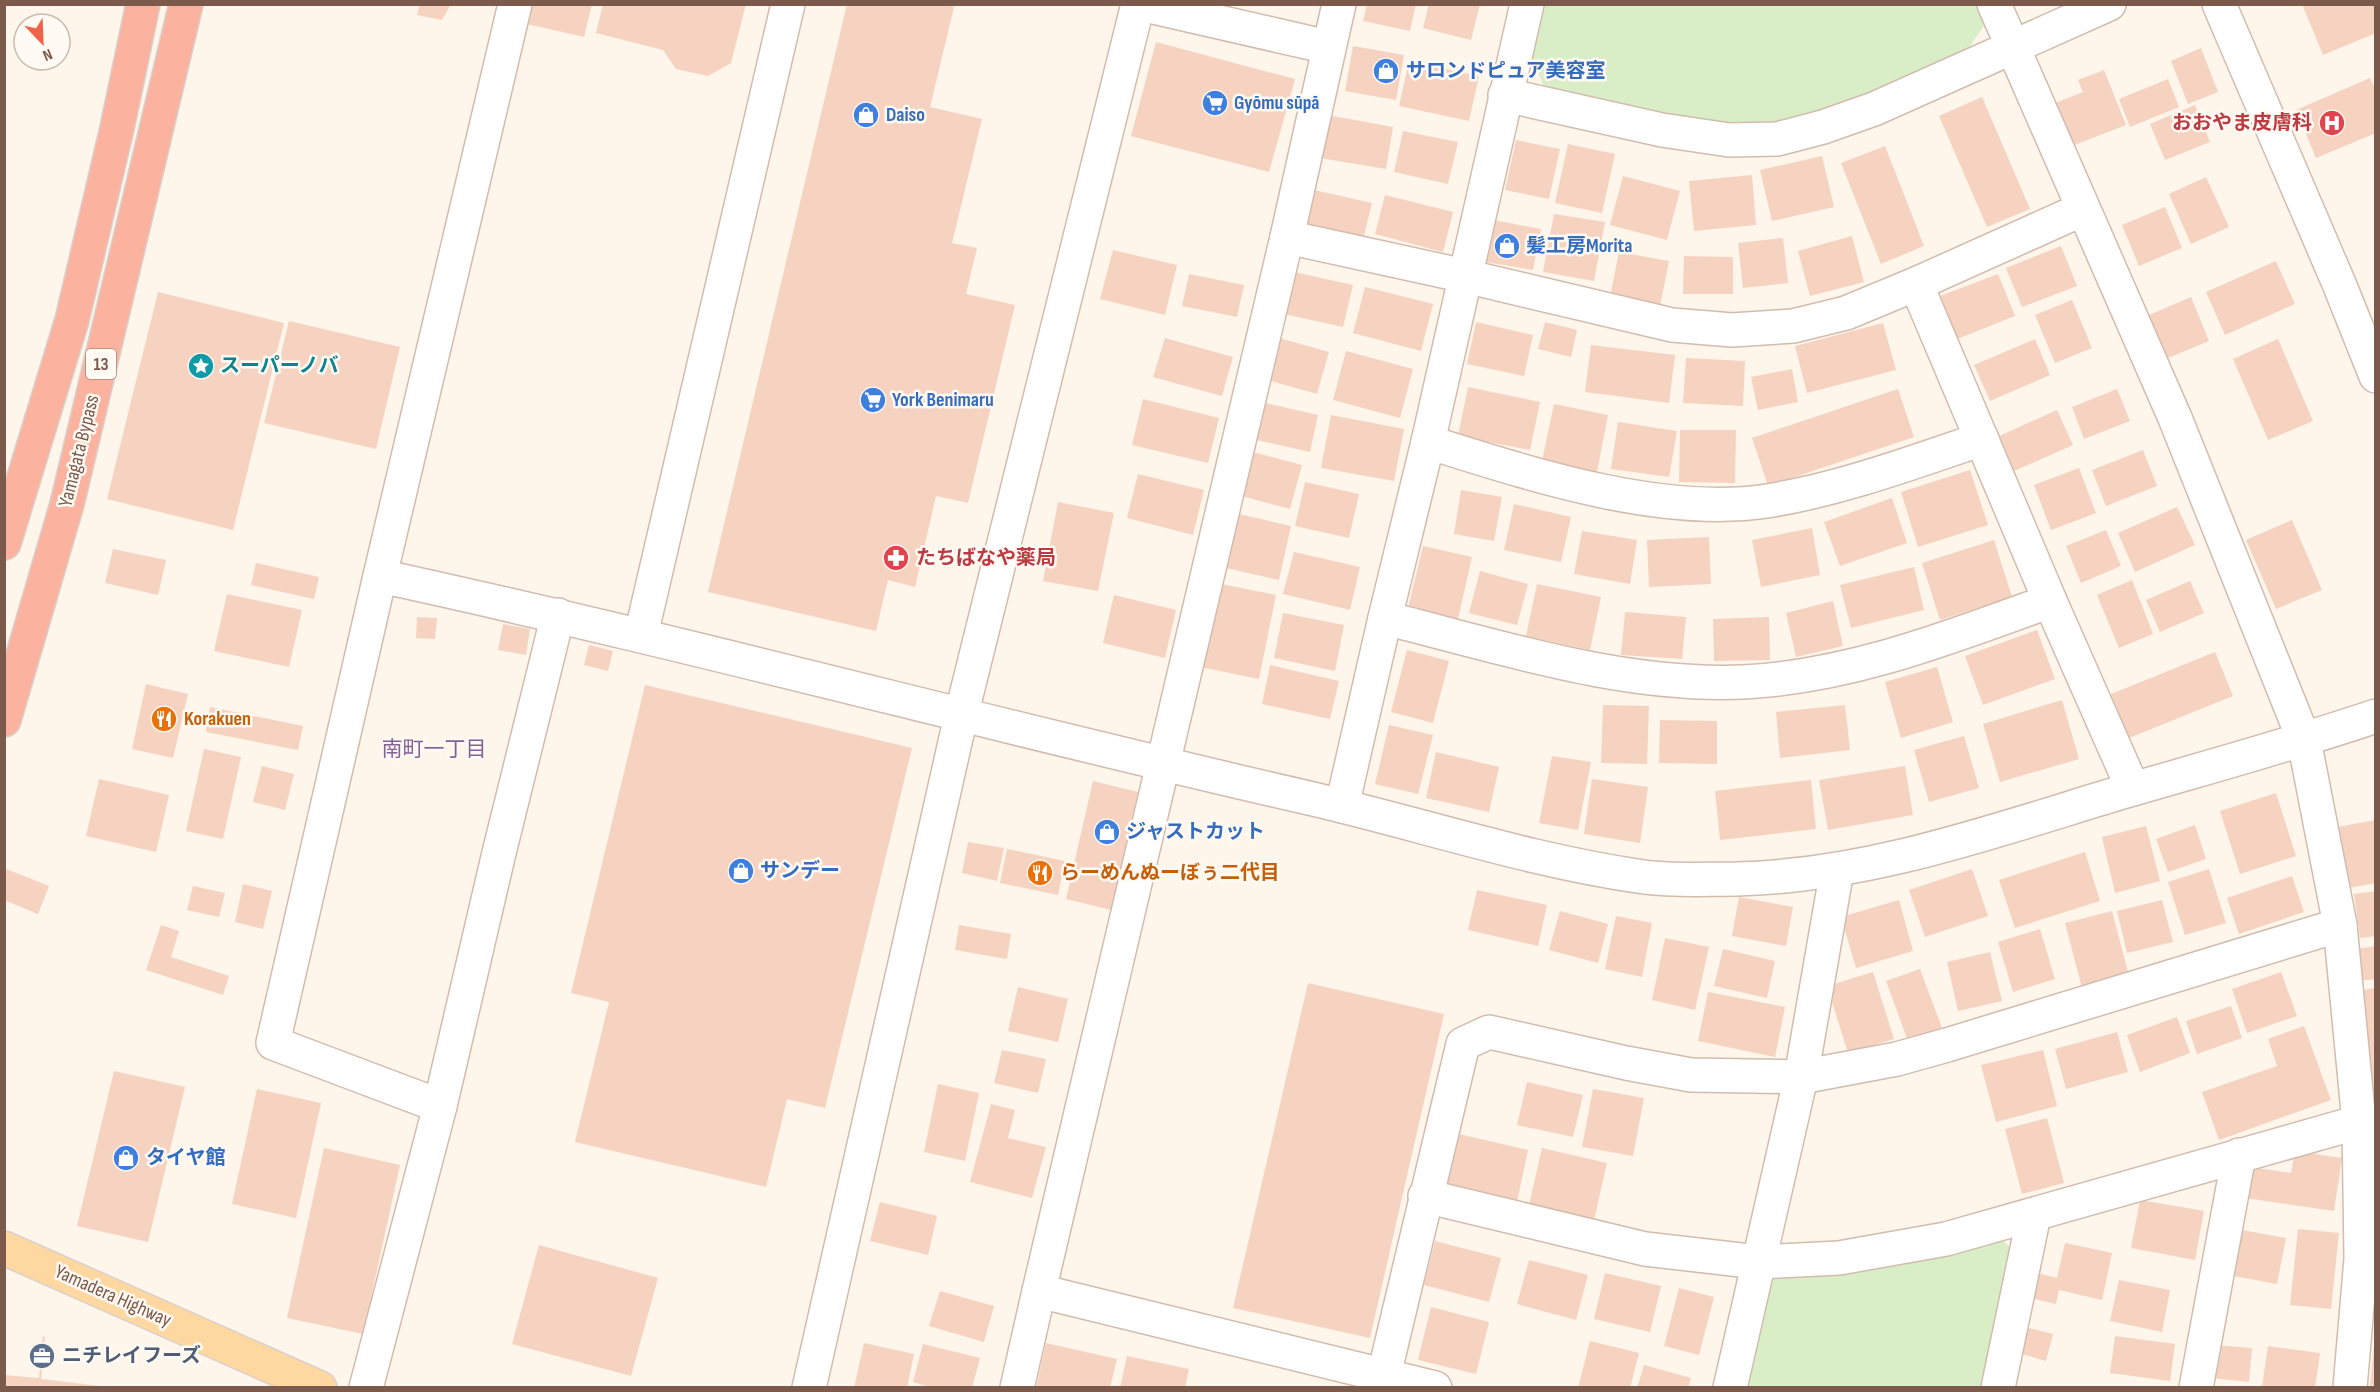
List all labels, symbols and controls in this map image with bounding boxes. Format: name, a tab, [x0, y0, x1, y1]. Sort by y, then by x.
north arrow	[12, 12, 72, 72]
text: N	[40, 44, 55, 65]
shop icon: サロンドピュア美容室	[1371, 56, 1401, 86]
place label: サロンドピュア美容室	[1406, 59, 1606, 83]
supermarket icon: Gyōmu sūpā	[1200, 88, 1230, 118]
place label: Gyōmu sūpā	[1234, 91, 1320, 115]
shop icon: Daiso	[851, 100, 881, 130]
place label: Daiso	[886, 103, 925, 127]
hospital icon: おおやま皮膚科	[2317, 108, 2347, 138]
place label: おおやま皮膚科	[2172, 111, 2312, 135]
shop icon: 髪工房Morita	[1492, 231, 1522, 261]
place label: 髪工房Morita	[1526, 234, 1632, 258]
road number: 13	[86, 349, 116, 379]
place icon: スーパーノバ	[186, 351, 216, 381]
place label: スーパーノバ	[220, 354, 339, 378]
supermarket icon: York Benimaru	[858, 385, 888, 415]
place label: York Benimaru	[892, 388, 994, 412]
street label: Yamagata Bypass	[53, 393, 105, 509]
pharmacy icon: たちばなや薬局	[881, 543, 911, 573]
place label: たちばなや薬局	[916, 546, 1056, 570]
restaurant icon: Korakuen	[149, 704, 179, 734]
place label: Korakuen	[184, 707, 251, 731]
district label: 南町一丁目	[382, 737, 487, 762]
shop icon: ジャストカット	[1092, 817, 1122, 847]
place label: ジャストカット	[1126, 820, 1265, 844]
shop icon: サンデー	[726, 856, 756, 886]
restaurant icon: らーめんぬーぼぅ二代目	[1025, 858, 1055, 888]
place label: サンデー	[760, 859, 840, 883]
place label: らーめんぬーぼぅ二代目	[1060, 861, 1280, 885]
shop icon: タイヤ館	[111, 1143, 141, 1173]
place label: タイヤ館	[146, 1146, 225, 1170]
street label: Yamadera Highway	[51, 1260, 175, 1333]
office icon: ニチレイフーズ	[27, 1341, 57, 1371]
place label: ニチレイフーズ	[62, 1344, 201, 1368]

